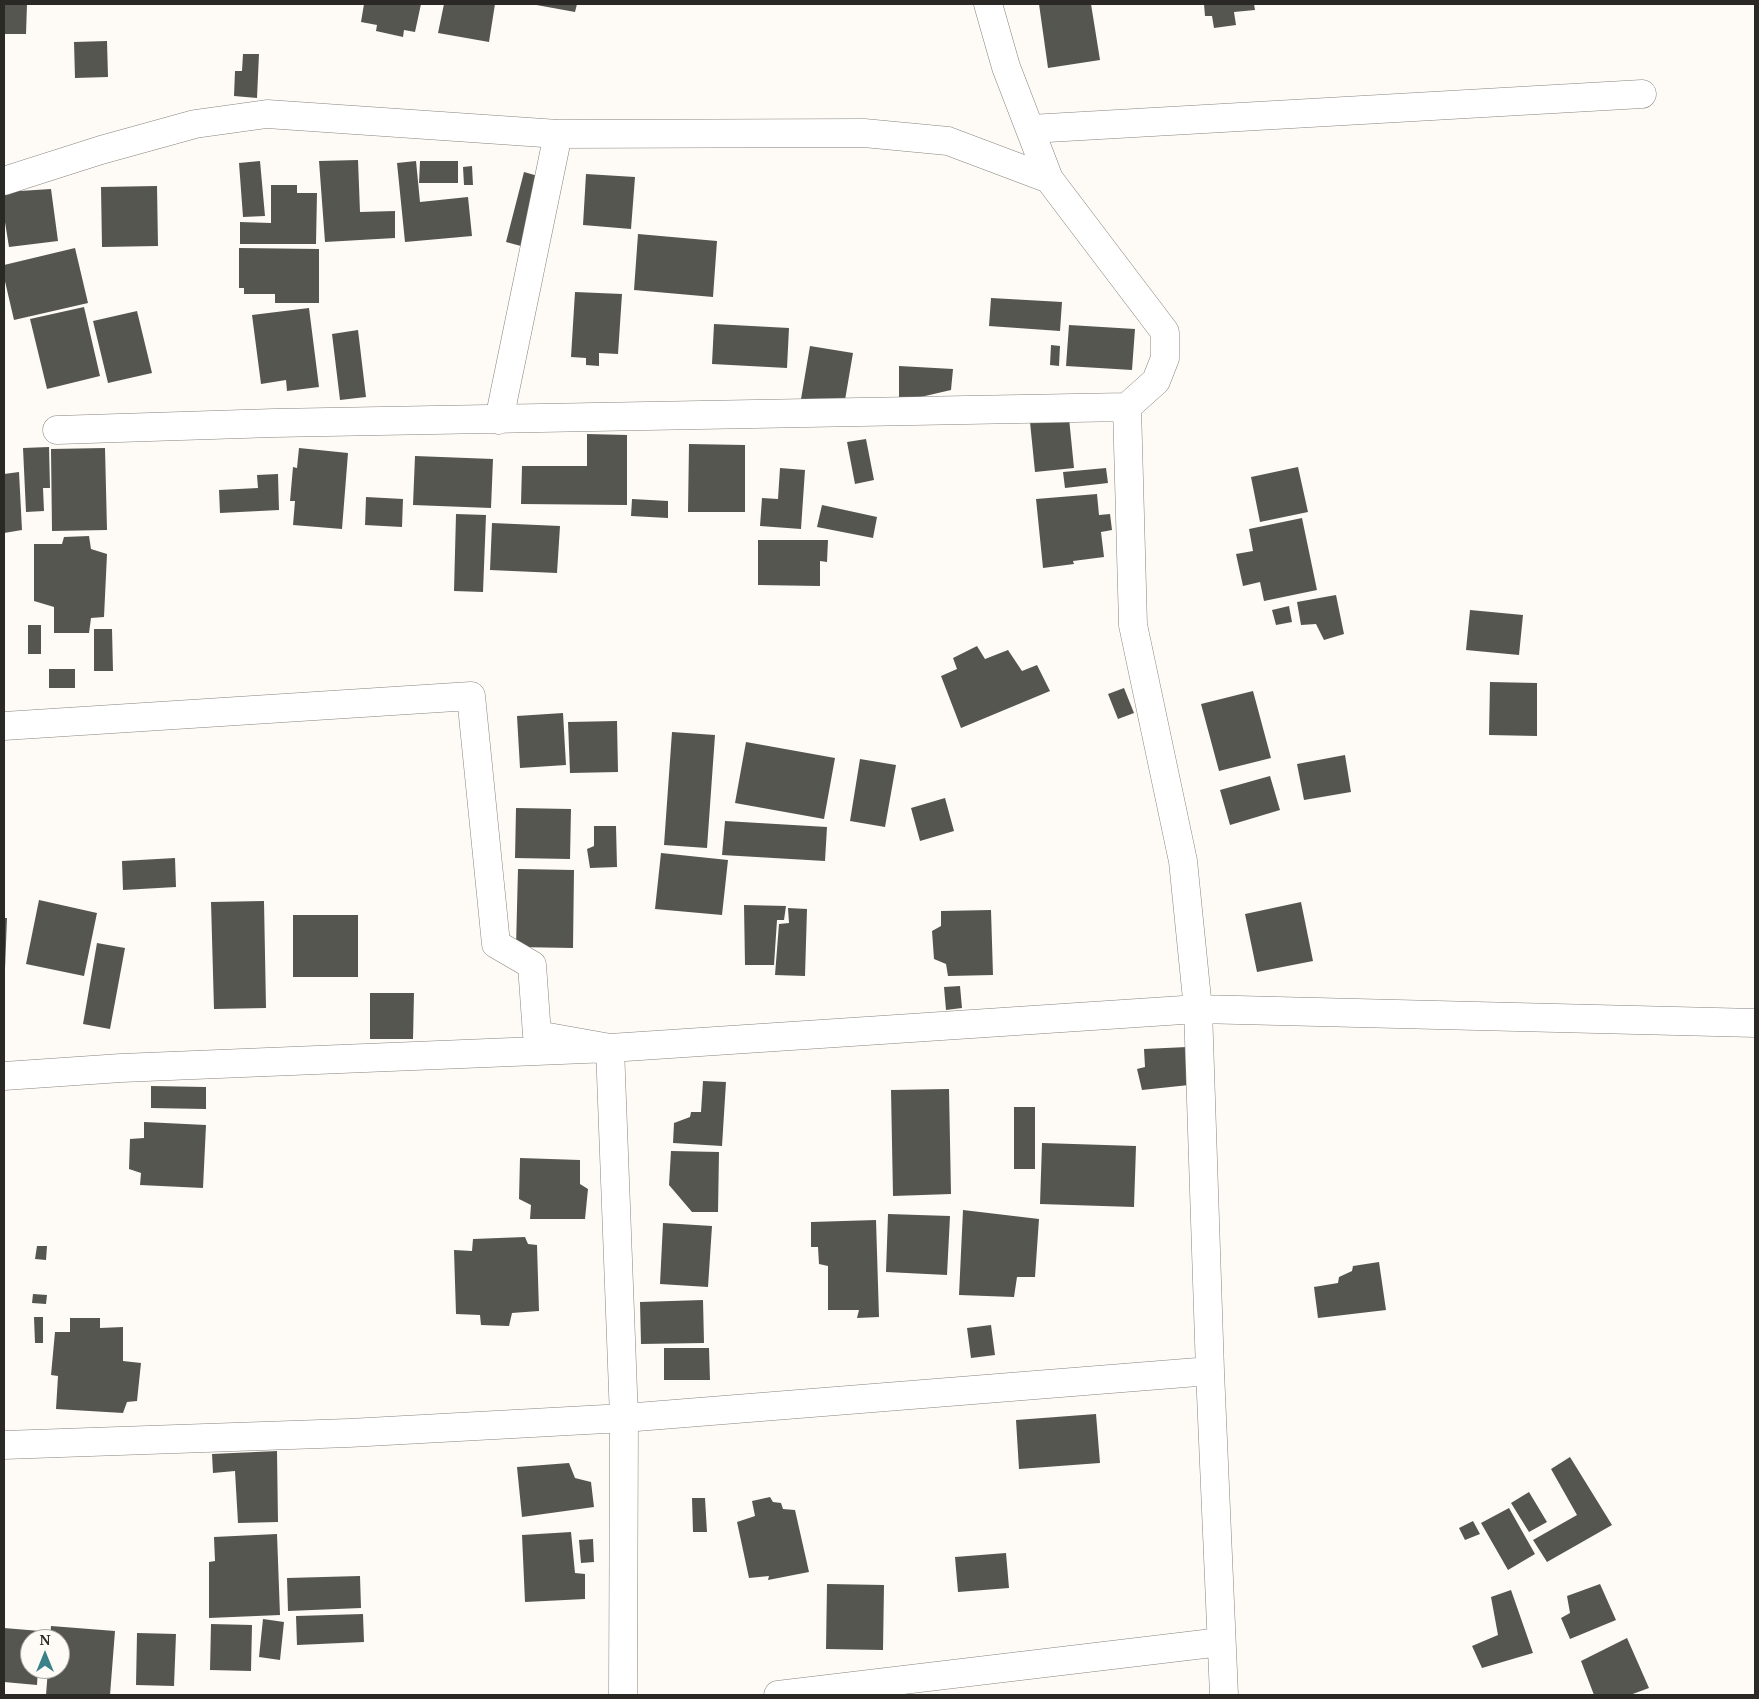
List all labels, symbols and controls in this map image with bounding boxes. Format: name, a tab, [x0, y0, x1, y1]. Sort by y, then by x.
north arrow	[20, 1629, 70, 1679]
text: N	[39, 1630, 51, 1649]

